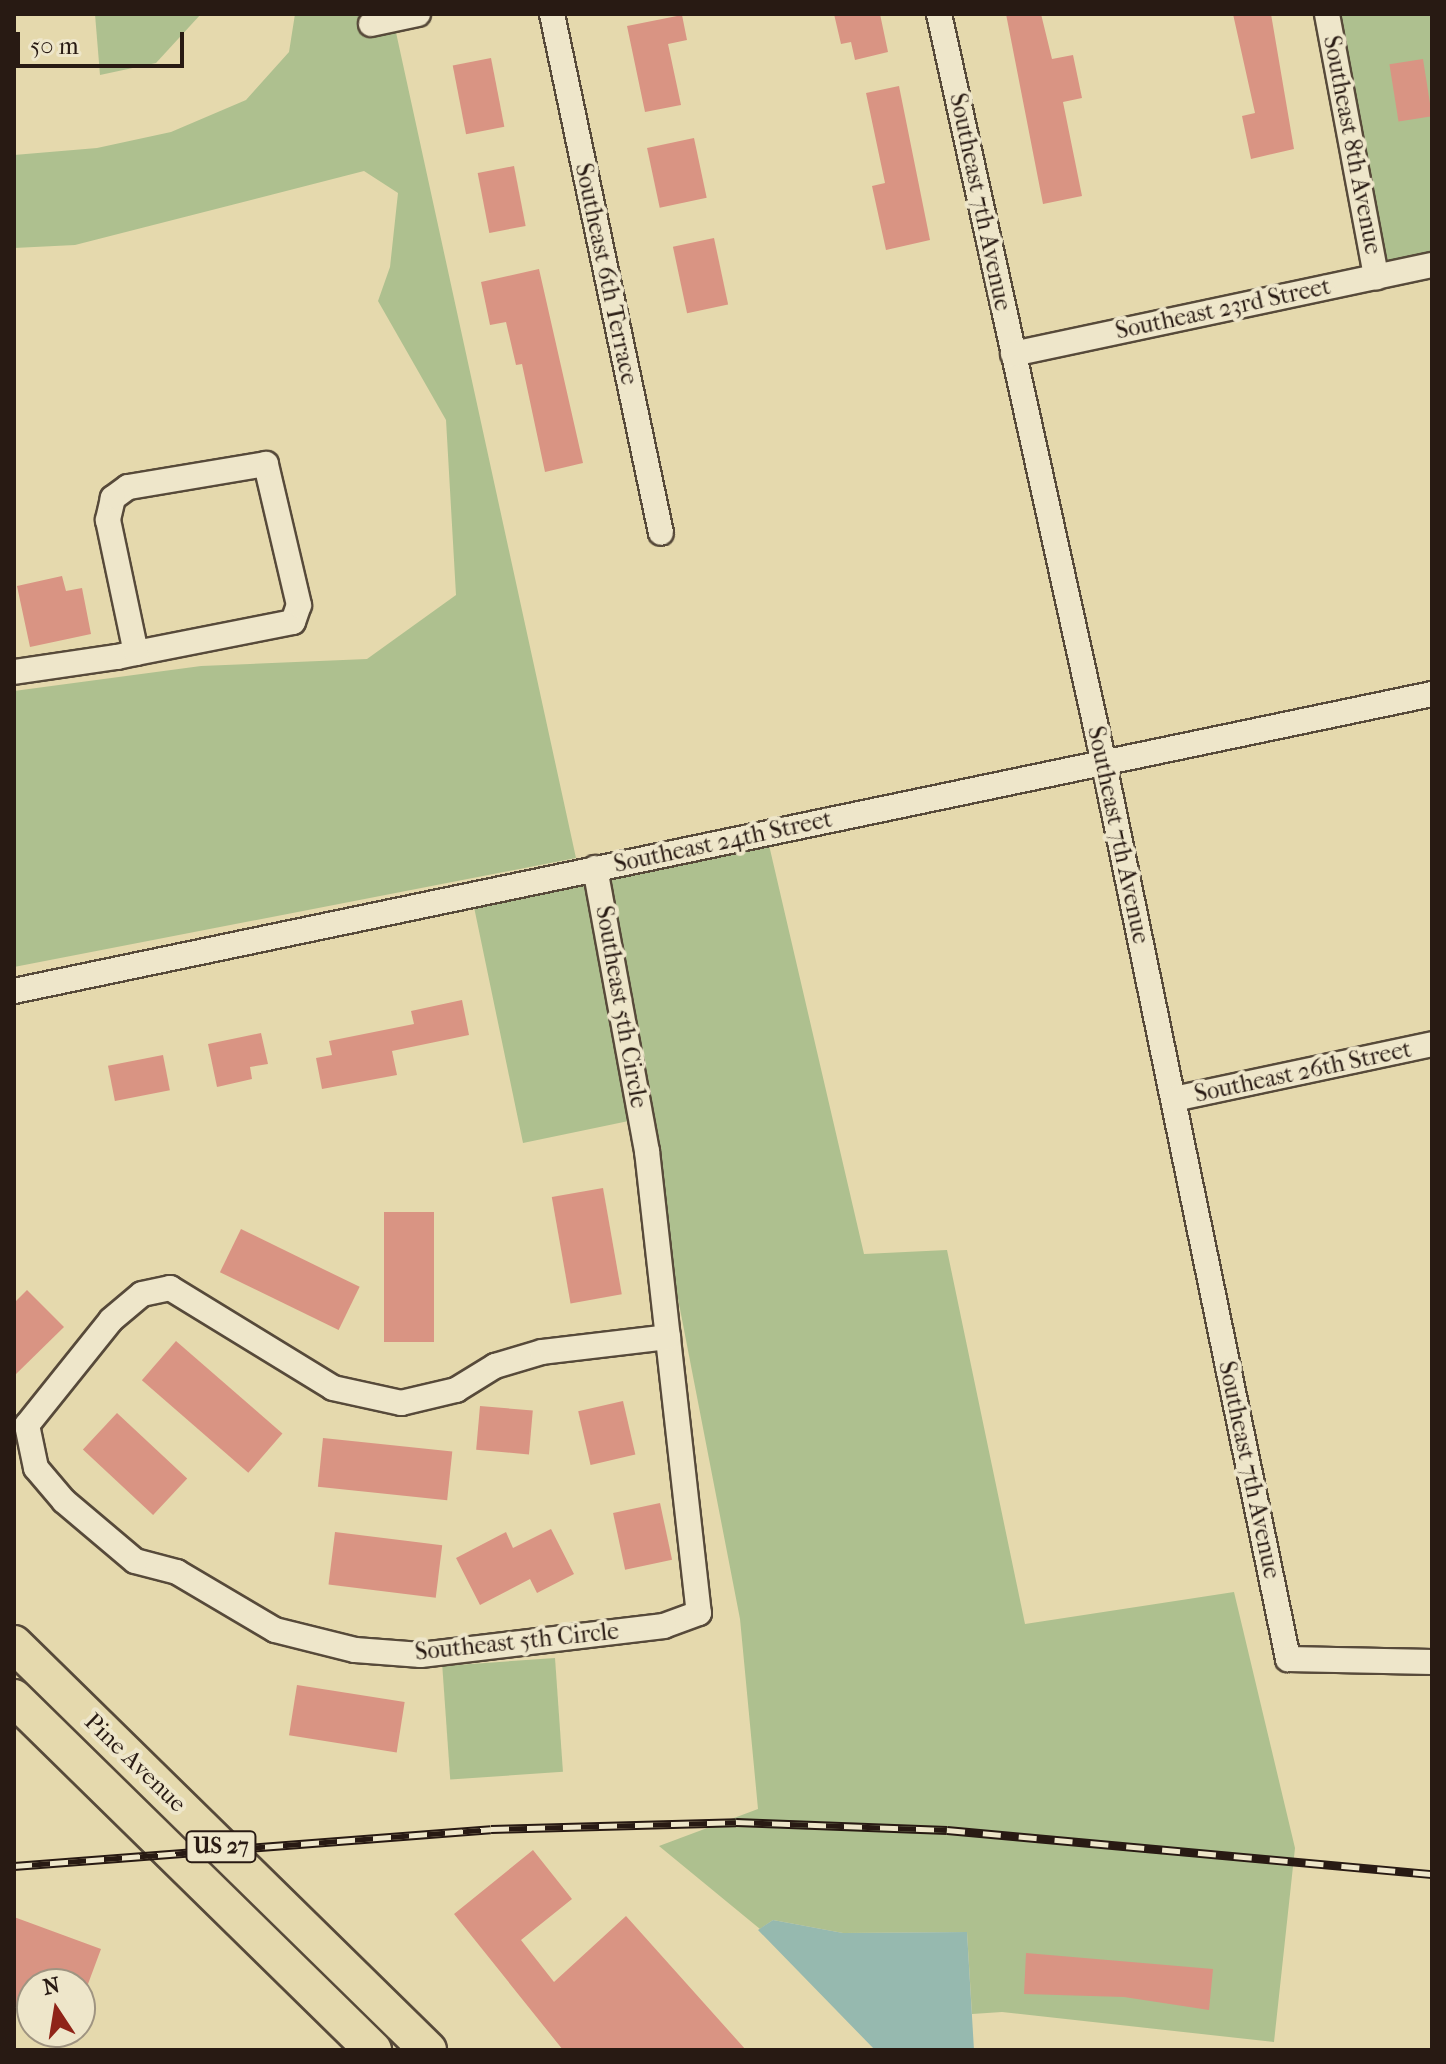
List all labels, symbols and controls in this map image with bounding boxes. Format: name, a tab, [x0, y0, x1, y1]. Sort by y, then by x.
scale bar	[20, 16, 188, 66]
text: 50 m	[30, 32, 79, 60]
street label: Southeast 8th Avenue	[1317, 33, 1387, 257]
street label: Southeast 7th Avenue	[943, 91, 1017, 313]
street label: Southeast 6th Terrace	[568, 161, 644, 387]
street label: Southeast 23rd Street	[1113, 272, 1333, 346]
street label: Southeast 7th Avenue	[1081, 724, 1155, 946]
street label: Southeast 24th Street	[611, 805, 835, 879]
street label: Southeast 5th Circle	[589, 904, 653, 1110]
street label: Southeast 26th Street	[1192, 1035, 1414, 1109]
street label: Southeast 7th Avenue	[1212, 1359, 1286, 1581]
street label: Southeast 5th Circle	[414, 1617, 620, 1667]
street label: Pine Avenue	[78, 1708, 192, 1818]
road number: US 27	[185, 1829, 257, 1865]
north arrow	[16, 1968, 96, 2048]
text: N	[41, 1972, 62, 2001]

